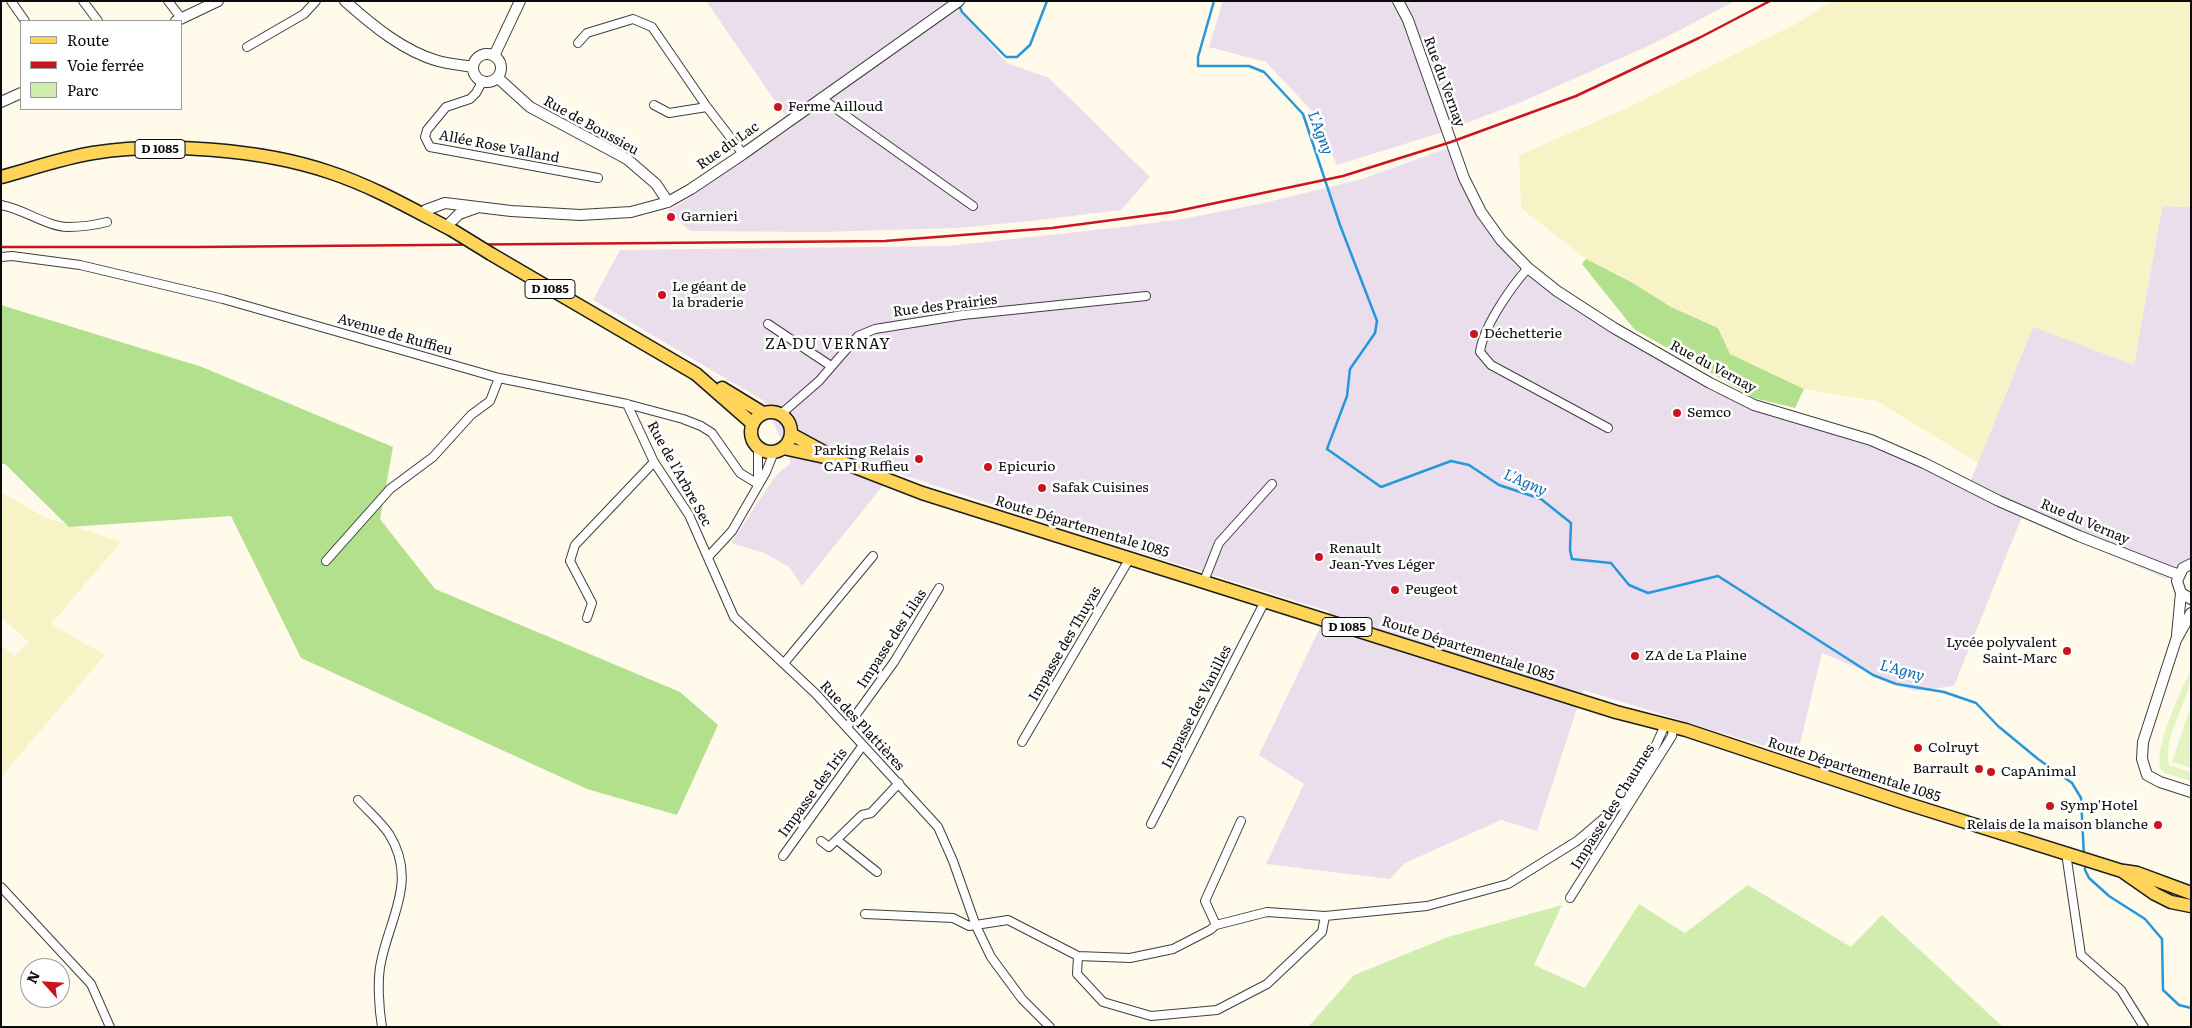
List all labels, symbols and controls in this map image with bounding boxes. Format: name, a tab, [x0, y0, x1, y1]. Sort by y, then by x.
legend	[20, 20, 182, 110]
text: Route	[67, 28, 109, 51]
street label: Rue du Vernay	[1420, 34, 1468, 130]
text: Voie ferrée	[67, 53, 144, 76]
text: Parc	[67, 78, 98, 101]
street label: Rue de Boussieu	[540, 93, 642, 159]
place label: Ferme Ailloud	[788, 99, 883, 115]
marker: Ferme Ailloud	[772, 101, 784, 113]
water label: L'Agny	[1303, 109, 1337, 157]
street label: Rue du Lac	[694, 119, 762, 173]
street label: Allée Rose Valland	[437, 127, 561, 167]
road number: D 1085	[135, 140, 185, 158]
place label: Garnieri	[681, 209, 738, 225]
marker: Garnieri	[665, 211, 677, 223]
place label: Le géant de la braderie	[672, 279, 746, 312]
road number: D 1085	[525, 280, 575, 298]
marker: Le géant de la braderie	[656, 289, 668, 301]
street label: Rue des Prairies	[892, 291, 998, 321]
street label: Avenue de Ruffieu	[336, 311, 454, 359]
place label: Déchetterie	[1484, 326, 1562, 342]
marker: Déchetterie	[1468, 328, 1480, 340]
district label: ZA DU VERNAY	[764, 336, 892, 354]
street label: Rue du Vernay	[1667, 337, 1759, 397]
place label: Semco	[1687, 405, 1731, 421]
marker: Semco	[1671, 407, 1683, 419]
street label: Rue de l'Arbre Sec	[643, 419, 715, 529]
place label: Parking Relais CAPI Ruffieu	[814, 443, 909, 476]
marker: Parking Relais CAPI Ruffieu	[913, 453, 925, 465]
place label: Epicurio	[998, 459, 1056, 475]
marker: Epicurio	[982, 461, 994, 473]
water label: L'Agny	[1501, 466, 1549, 500]
place label: Safak Cuisines	[1052, 480, 1149, 496]
marker: Safak Cuisines	[1036, 482, 1048, 494]
street label: Route Départementale 1085	[993, 493, 1171, 561]
street label: Rue du Vernay	[2038, 496, 2132, 548]
place label: Renault Jean-Yves Léger	[1329, 541, 1435, 574]
marker: Renault Jean-Yves Léger	[1313, 551, 1325, 563]
place label: Peugeot	[1405, 582, 1458, 598]
street label: Impasse des Thuyas	[1025, 584, 1105, 704]
marker: Peugeot	[1389, 584, 1401, 596]
street label: Impasse des Lilas	[854, 586, 930, 692]
street label: Route Départementale 1085	[1379, 613, 1557, 685]
road number: D 1085	[1322, 618, 1372, 636]
place label: Lycée polyvalent Saint-Marc	[1946, 635, 2057, 668]
street label: Impasse des Vanilles	[1159, 643, 1235, 771]
marker: Lycée polyvalent Saint-Marc	[2061, 645, 2073, 657]
place label: ZA de La Plaine	[1645, 648, 1747, 664]
marker: ZA de La Plaine	[1629, 650, 1641, 662]
water label: L'Agny	[1878, 656, 1926, 686]
street label: Rue des Plattières	[816, 678, 908, 774]
street label: Route Départementale 1085	[1765, 734, 1943, 806]
place label: Colruyt	[1928, 740, 1979, 756]
street label: Impasse des Chaumes	[1568, 741, 1658, 873]
marker: Colruyt	[1912, 742, 1924, 754]
street label: Impasse des Iris	[775, 745, 851, 841]
place label: Barrault	[1913, 761, 1969, 777]
marker: Barrault	[1973, 763, 1985, 775]
place label: CapAnimal	[2001, 764, 2076, 780]
marker: CapAnimal	[1985, 766, 1997, 778]
place label: Symp'Hotel	[2060, 798, 2138, 814]
marker: Symp'Hotel	[2044, 800, 2056, 812]
place label: Relais de la maison blanche	[1967, 817, 2148, 833]
marker: Relais de la maison blanche	[2152, 819, 2164, 831]
north arrow	[20, 958, 70, 1008]
text: N	[21, 967, 44, 987]

